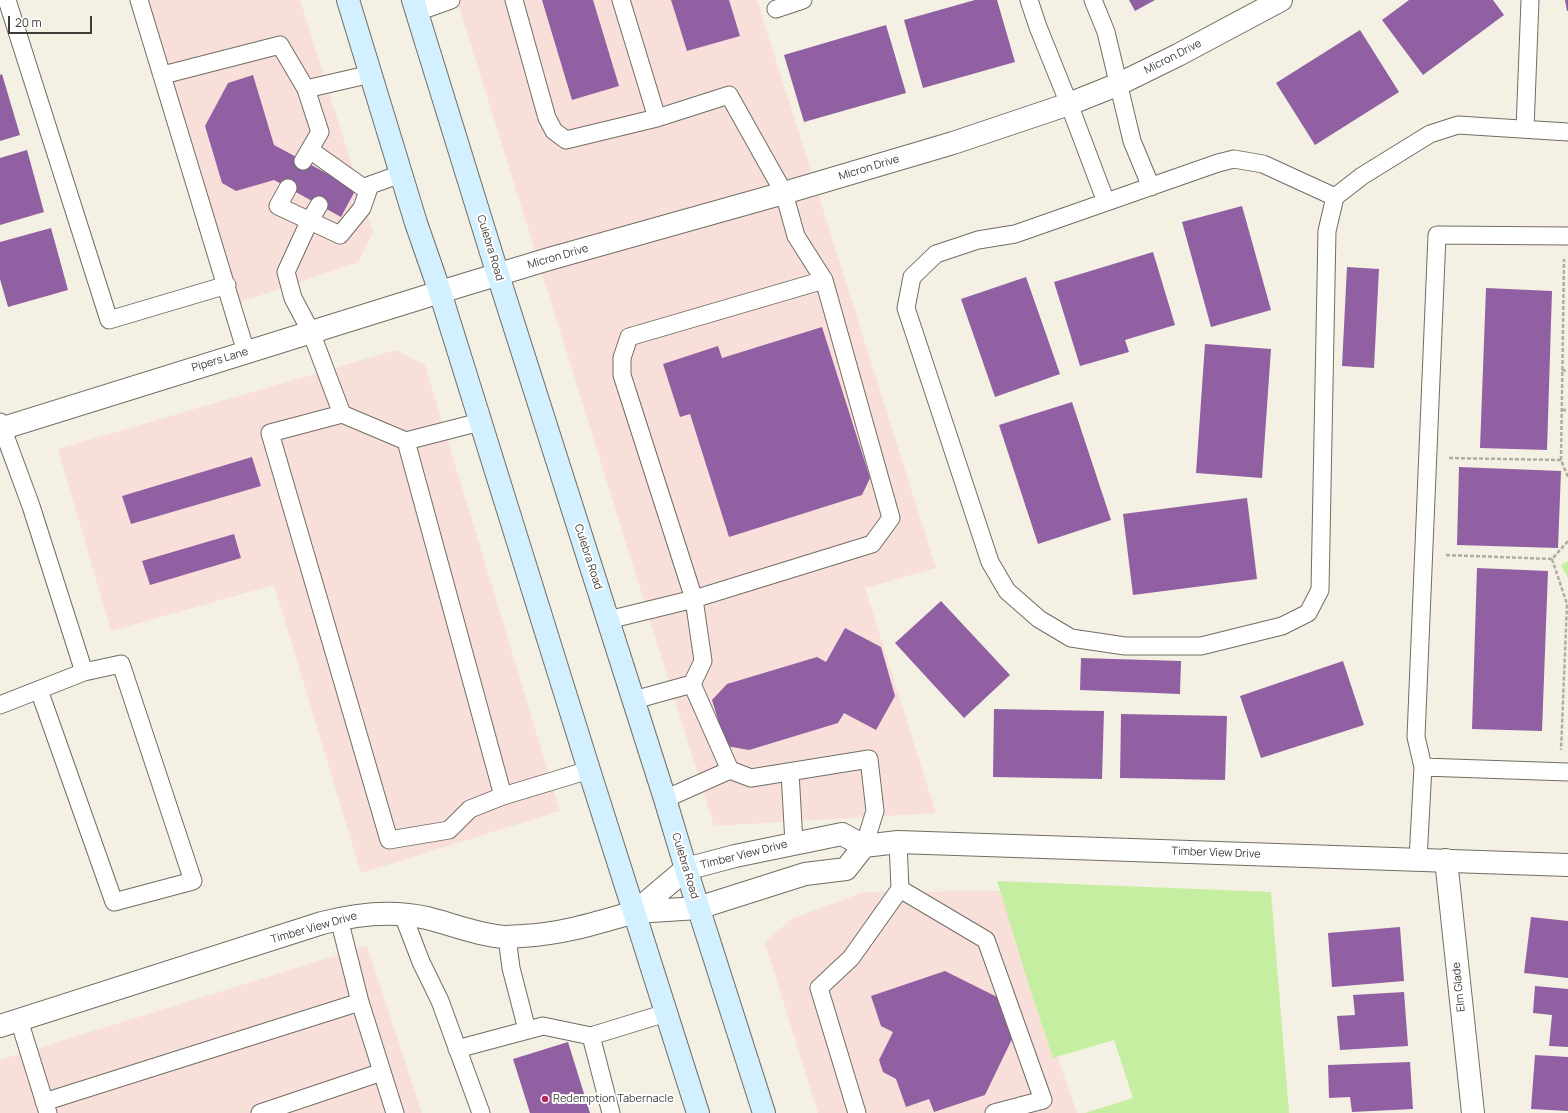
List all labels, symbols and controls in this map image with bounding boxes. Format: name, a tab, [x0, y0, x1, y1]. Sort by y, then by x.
scale bar	[10, 8, 94, 34]
text: 20 m	[15, 14, 42, 31]
street label: Micron Drive	[1142, 37, 1204, 77]
street label: Micron Drive	[837, 153, 901, 183]
street label: Culebra Road	[474, 214, 506, 282]
street label: Micron Drive	[526, 242, 590, 272]
street label: Pipers Lane	[190, 345, 250, 375]
street label: Culebra Road	[571, 523, 605, 591]
street label: Culebra Road	[669, 832, 701, 900]
street label: Timber View Drive	[699, 838, 789, 872]
street label: Timber View Drive	[1171, 845, 1261, 861]
street label: Timber View Drive	[269, 909, 359, 947]
street label: Elm Glade	[1450, 962, 1468, 1012]
place label: Redemption Tabernacle	[553, 1092, 674, 1106]
marker: Redemption Tabernacle	[540, 1094, 550, 1104]

